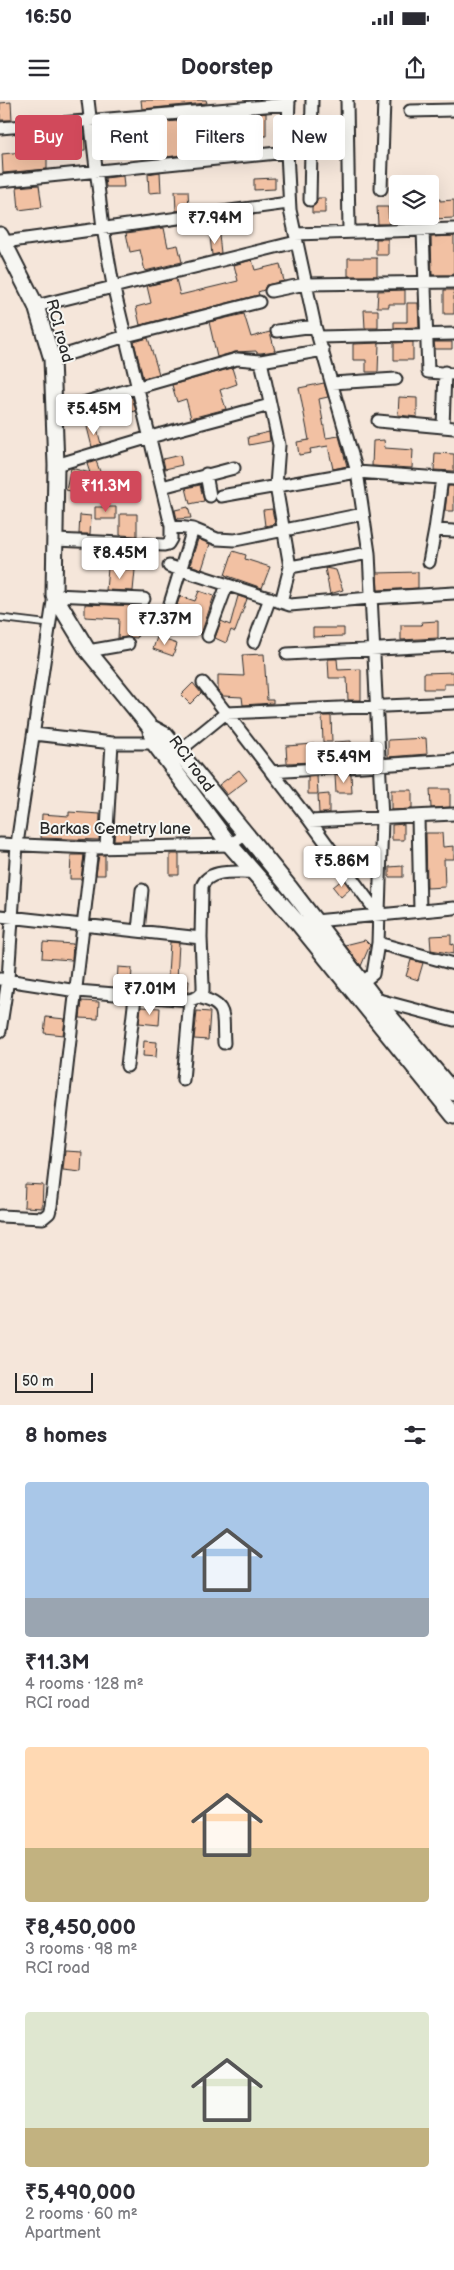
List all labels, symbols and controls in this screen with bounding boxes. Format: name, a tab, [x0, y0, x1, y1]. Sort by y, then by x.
text: 16:50	[25, 6, 72, 29]
icon: menu	[25, 54, 53, 82]
text: Doorstep	[181, 54, 273, 81]
icon: share	[401, 54, 429, 82]
chip: Buy	[15, 115, 82, 160]
chip: Rent	[92, 115, 167, 160]
chip: Filters	[177, 115, 263, 160]
chip: New	[273, 115, 345, 160]
map controls	[389, 175, 439, 225]
button: layers	[389, 175, 439, 225]
pin: ₹7.94M	[174, 202, 256, 245]
text: ₹7.94M	[188, 209, 242, 228]
street label: RCI road	[41, 297, 77, 365]
pin: ₹5.45M	[53, 394, 135, 436]
text: ₹5.45M	[67, 400, 121, 419]
pin: ₹11.3M	[65, 470, 147, 513]
text: ₹11.3M	[81, 477, 131, 496]
pin: ₹8.45M	[79, 538, 161, 580]
text: ₹8.45M	[93, 544, 147, 563]
pin: ₹7.37M	[124, 604, 206, 646]
text: ₹7.37M	[138, 610, 192, 629]
street label: RCI road	[164, 732, 218, 796]
pin: ₹5.49M	[303, 742, 385, 784]
text: ₹5.49M	[317, 748, 371, 767]
street label: Barkas Cemetry lane	[39, 820, 191, 839]
pin: ₹5.86M	[301, 846, 383, 888]
text: ₹5.86M	[314, 852, 370, 871]
pin: ₹7.01M	[109, 974, 191, 1016]
text: ₹7.01M	[124, 980, 176, 999]
scale bar	[15, 1370, 92, 1393]
text: 50 m	[22, 1373, 54, 1390]
icon: filters	[401, 1421, 429, 1449]
text: 8 homes	[25, 1423, 107, 1448]
icon: home	[182, 1515, 272, 1605]
text: ₹11.3M	[25, 1650, 90, 1675]
text: 4 rooms · 128 m²	[25, 1675, 144, 1694]
text: RCI road	[25, 1694, 90, 1713]
icon: home	[182, 1780, 272, 1870]
text: ₹8,450,000	[25, 1915, 136, 1940]
text: 3 rooms · 98 m²	[25, 1940, 137, 1959]
text: RCI road	[25, 1959, 90, 1978]
icon: home	[182, 2045, 272, 2135]
text: ₹5,490,000	[25, 2180, 135, 2205]
text: 2 rooms · 60 m²	[25, 2205, 138, 2224]
text: Apartment	[25, 2224, 101, 2243]

